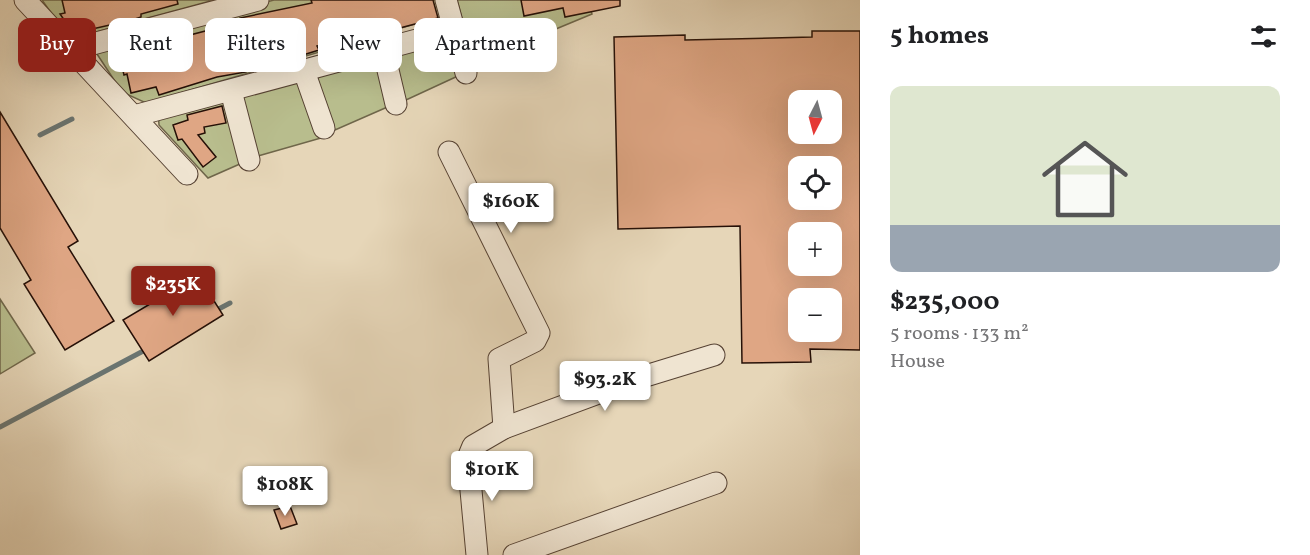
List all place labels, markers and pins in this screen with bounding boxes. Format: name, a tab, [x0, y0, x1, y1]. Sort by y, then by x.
pin: $160K	[469, 183, 553, 234]
pin: $235K	[131, 266, 215, 317]
pin: $93.2K	[556, 361, 654, 412]
pin: $101K	[450, 451, 534, 502]
pin: $108K	[243, 466, 327, 517]

